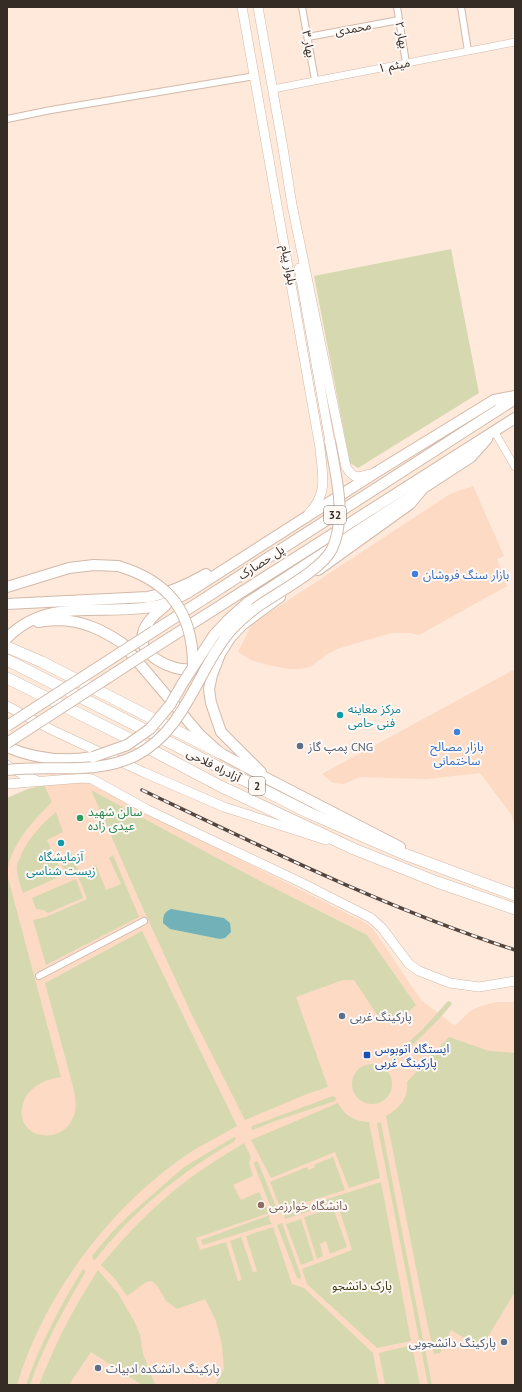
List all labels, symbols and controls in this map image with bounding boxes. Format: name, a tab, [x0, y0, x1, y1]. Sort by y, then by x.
street label: محمدی	[334, 17, 372, 39]
street label: بهار ۲	[392, 20, 412, 50]
street label: بهار ۳	[299, 29, 319, 59]
street label: میثم ۱	[377, 55, 412, 77]
street label: بلوار پیام	[276, 244, 300, 287]
road number: 32	[324, 506, 346, 524]
street label: پل حصارک	[235, 542, 287, 583]
place label: بازار سنگ فروشان	[423, 567, 509, 582]
marker: بازار سنگ فروشان	[410, 569, 420, 579]
place label: مرکز معاینه فنی حامی	[348, 701, 401, 730]
marker: مرکز معاینه فنی حامی	[335, 710, 345, 720]
marker: بازار مصالح ساختمانی	[452, 727, 462, 737]
place label: پمپ گاز CNG	[307, 739, 373, 755]
place label: بازار مصالح ساختمانی	[430, 739, 484, 768]
marker: پمپ گاز CNG	[295, 741, 305, 751]
street label: آزادراه فلاحی	[184, 745, 244, 785]
road number: 2	[249, 777, 265, 795]
place label: سالن شهید عیدی زاده	[88, 804, 142, 833]
marker: سالن شهید عیدی زاده	[75, 813, 85, 823]
marker: آزمایشگاه زیست شناسی	[56, 838, 66, 848]
place label: آزمایشگاه زیست شناسی	[26, 849, 96, 878]
place label: پارکینگ غربی	[350, 1009, 412, 1025]
marker: پارکینگ غربی	[337, 1011, 347, 1021]
place label: ایستگاه اتوبوس پارکینگ غربی	[375, 1041, 449, 1071]
marker: ایستگاه اتوبوس پارکینگ غربی	[362, 1050, 372, 1060]
place label: دانشگاه خوارزمی	[269, 1198, 348, 1213]
marker: دانشگاه خوارزمی	[256, 1200, 266, 1210]
park label: پارک دانشجو	[332, 1278, 392, 1294]
place label: پارکینگ دانشجویی	[409, 1335, 496, 1351]
marker: پارکینگ دانشجویی	[499, 1337, 509, 1347]
place label: پارکینگ دانشکده ادبیات	[106, 1361, 220, 1377]
marker: پارکینگ دانشکده ادبیات	[93, 1363, 103, 1373]

